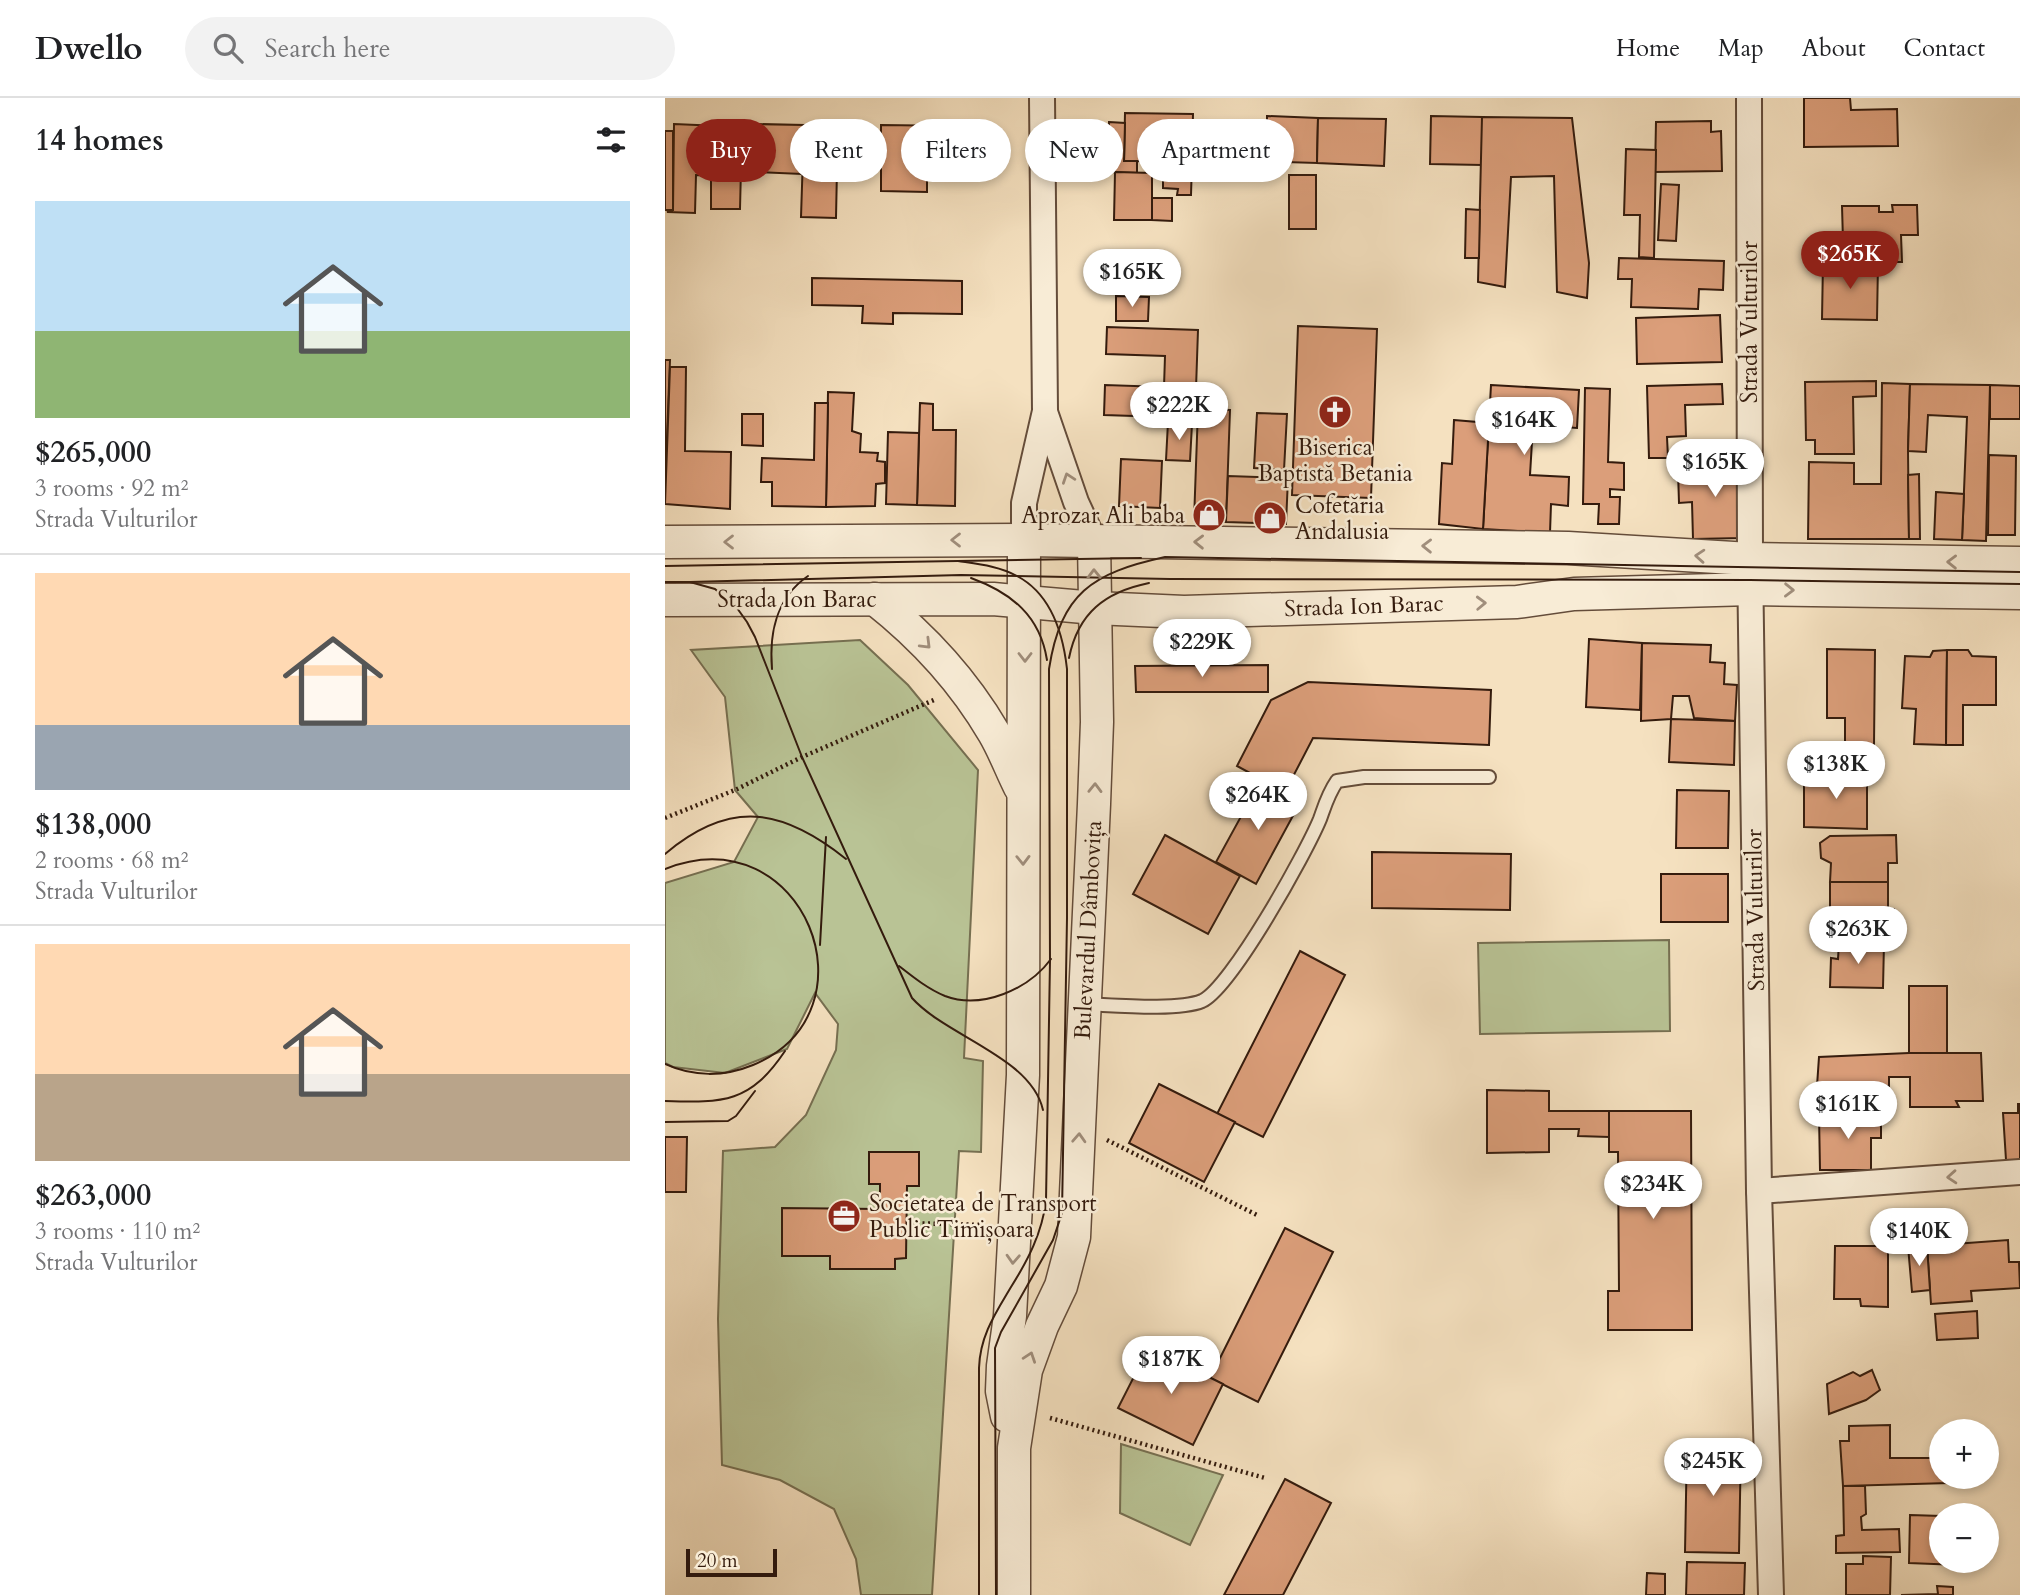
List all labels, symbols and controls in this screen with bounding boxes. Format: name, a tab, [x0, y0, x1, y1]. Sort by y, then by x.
search box	[185, 17, 675, 80]
text: Dwello	[35, 26, 143, 71]
icon: search	[209, 29, 247, 67]
text: Search here	[265, 31, 391, 66]
text: Home	[1616, 32, 1680, 65]
text: Map	[1718, 32, 1764, 65]
text: About	[1802, 32, 1866, 65]
text: Contact	[1904, 32, 1985, 65]
chip: Buy	[686, 119, 776, 182]
chip: Rent	[790, 119, 887, 182]
chip: Filters	[901, 119, 1011, 182]
chip: New	[1025, 119, 1123, 182]
chip: Apartment	[1137, 119, 1294, 182]
text: 14 homes	[35, 120, 164, 161]
icon: filters	[592, 121, 630, 159]
pin: $265K	[1801, 232, 1899, 291]
text: $265K	[1817, 238, 1883, 269]
street label: Strada Vulturilor	[1734, 240, 1765, 403]
icon: home	[270, 246, 396, 372]
pin: $165K	[1083, 250, 1181, 309]
text: $165K	[1099, 256, 1165, 287]
pin: $222K	[1130, 382, 1228, 442]
text: $222K	[1146, 389, 1212, 420]
church icon: Biserica Baptistă Betania	[1316, 393, 1354, 431]
pin: $164K	[1475, 398, 1573, 457]
text: $164K	[1491, 404, 1557, 435]
text: $265,000	[35, 432, 151, 473]
place label: Biserica Baptistă Betania	[1257, 432, 1413, 489]
pin: $165K	[1666, 440, 1764, 499]
text: $165K	[1682, 446, 1748, 477]
one-way arrow	[1062, 472, 1076, 484]
text: 3 rooms · 92 m²	[35, 473, 188, 504]
place label: Cofetăria Andalusia	[1295, 490, 1389, 547]
shop icon: Aprozar Ali baba	[1190, 496, 1228, 534]
shop icon: Cofetăria Andalusia	[1251, 499, 1289, 537]
place label: Aprozar Ali baba	[1021, 500, 1185, 531]
text: Strada Vulturilor	[35, 504, 197, 535]
one-way arrow	[950, 533, 961, 548]
one-way arrow	[723, 534, 733, 550]
one-way arrow	[1193, 534, 1204, 550]
one-way arrow	[1421, 538, 1432, 553]
one-way arrow	[1694, 549, 1705, 564]
one-way arrow	[1946, 554, 1957, 570]
one-way arrow	[1086, 568, 1102, 579]
one-way arrow	[1784, 582, 1795, 598]
street label: Strada Ion Barac	[717, 584, 877, 615]
street label: Strada Ion Barac	[1284, 588, 1444, 624]
one-way arrow	[1476, 596, 1487, 611]
icon: home	[270, 618, 396, 744]
pin: $229K	[1153, 620, 1251, 679]
text: $229K	[1169, 626, 1235, 657]
one-way arrow	[918, 635, 931, 648]
one-way arrow	[1017, 653, 1033, 663]
pin: $138K	[1787, 742, 1885, 801]
text: $138K	[1803, 748, 1869, 779]
pin: $264K	[1209, 772, 1307, 832]
text: $264K	[1225, 779, 1291, 810]
one-way arrow	[1087, 783, 1102, 794]
text: $138,000	[35, 804, 151, 845]
street label: Bulevardul Dâmbovița	[1067, 820, 1109, 1040]
street label: Strada Vulturilor	[1738, 828, 1772, 991]
text: 2 rooms · 68 m²	[35, 845, 188, 876]
one-way arrow	[1015, 856, 1031, 866]
text: Strada Vulturilor	[35, 876, 197, 907]
pin: $263K	[1809, 906, 1907, 966]
text: $263K	[1825, 913, 1891, 944]
icon: home	[270, 989, 396, 1115]
pin: $161K	[1799, 1082, 1897, 1141]
text: $161K	[1815, 1088, 1881, 1119]
one-way arrow	[1071, 1132, 1086, 1143]
pin: $234K	[1604, 1162, 1702, 1221]
text: $234K	[1620, 1168, 1686, 1199]
one-way arrow	[1946, 1169, 1957, 1184]
text: $263,000	[35, 1175, 151, 1216]
place label: Societatea de Transport Public Timișoara	[869, 1188, 1097, 1245]
office icon: Societatea de Transport Public Timișoara	[825, 1197, 863, 1235]
pin: $140K	[1870, 1208, 1968, 1268]
text: $140K	[1886, 1215, 1952, 1246]
text: 3 rooms · 110 m²	[35, 1216, 200, 1247]
text: Strada Vulturilor	[35, 1247, 197, 1278]
one-way arrow	[1006, 1254, 1021, 1265]
pin: $187K	[1122, 1336, 1220, 1396]
text: $187K	[1138, 1343, 1204, 1374]
one-way arrow	[1022, 1352, 1036, 1364]
map controls	[1929, 1419, 1999, 1573]
button: +	[1929, 1419, 1999, 1489]
pin: $245K	[1664, 1438, 1762, 1498]
text: $245K	[1680, 1445, 1746, 1476]
button: −	[1929, 1503, 1999, 1573]
scale bar	[686, 1546, 777, 1578]
text: 20 m	[697, 1548, 738, 1574]

